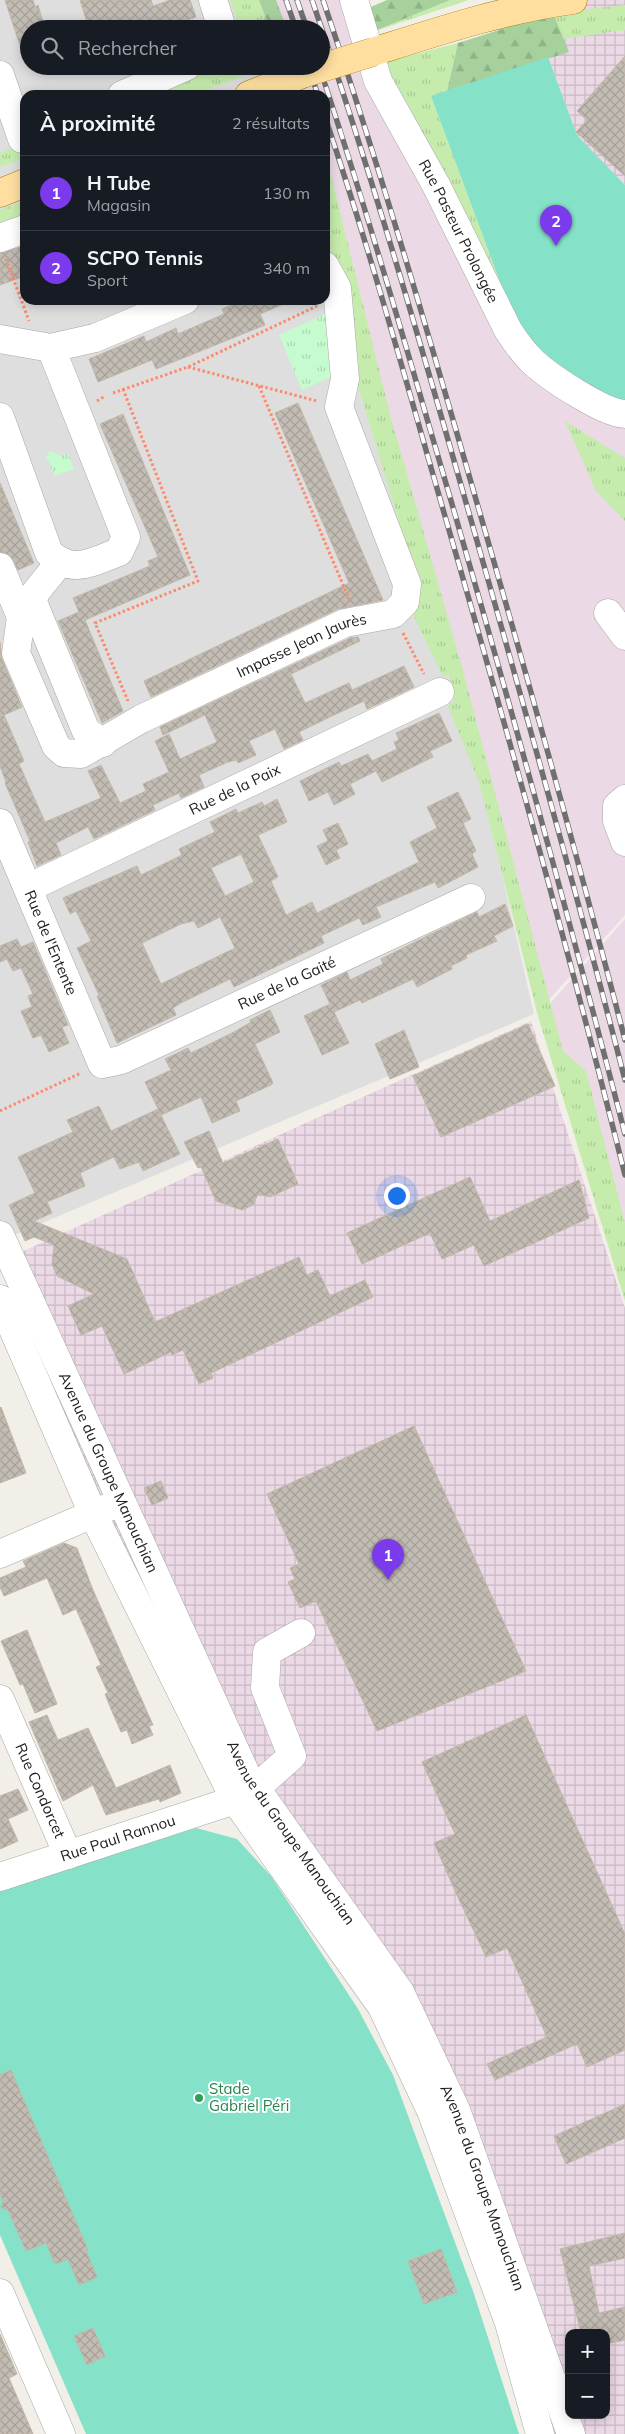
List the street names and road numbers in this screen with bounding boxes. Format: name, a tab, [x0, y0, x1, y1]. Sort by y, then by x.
street label: Rue Pasteur Prolongée	[415, 156, 503, 306]
street label: Impasse Jean Jaurès	[233, 609, 368, 682]
street label: Rue de la Paix	[186, 759, 283, 819]
street label: Rue de l'Entente	[20, 887, 82, 998]
street label: Rue de la Gaité	[235, 952, 339, 1014]
street label: Avenue du Groupe Manouchian	[55, 1369, 163, 1575]
street label: Avenue du Groupe Manouchian	[223, 1738, 359, 1928]
street label: Rue Condorcet	[11, 1740, 69, 1841]
street label: Rue Paul Rannou	[58, 1810, 178, 1866]
street label: Avenue du Groupe Manouchian	[436, 2081, 529, 2293]

